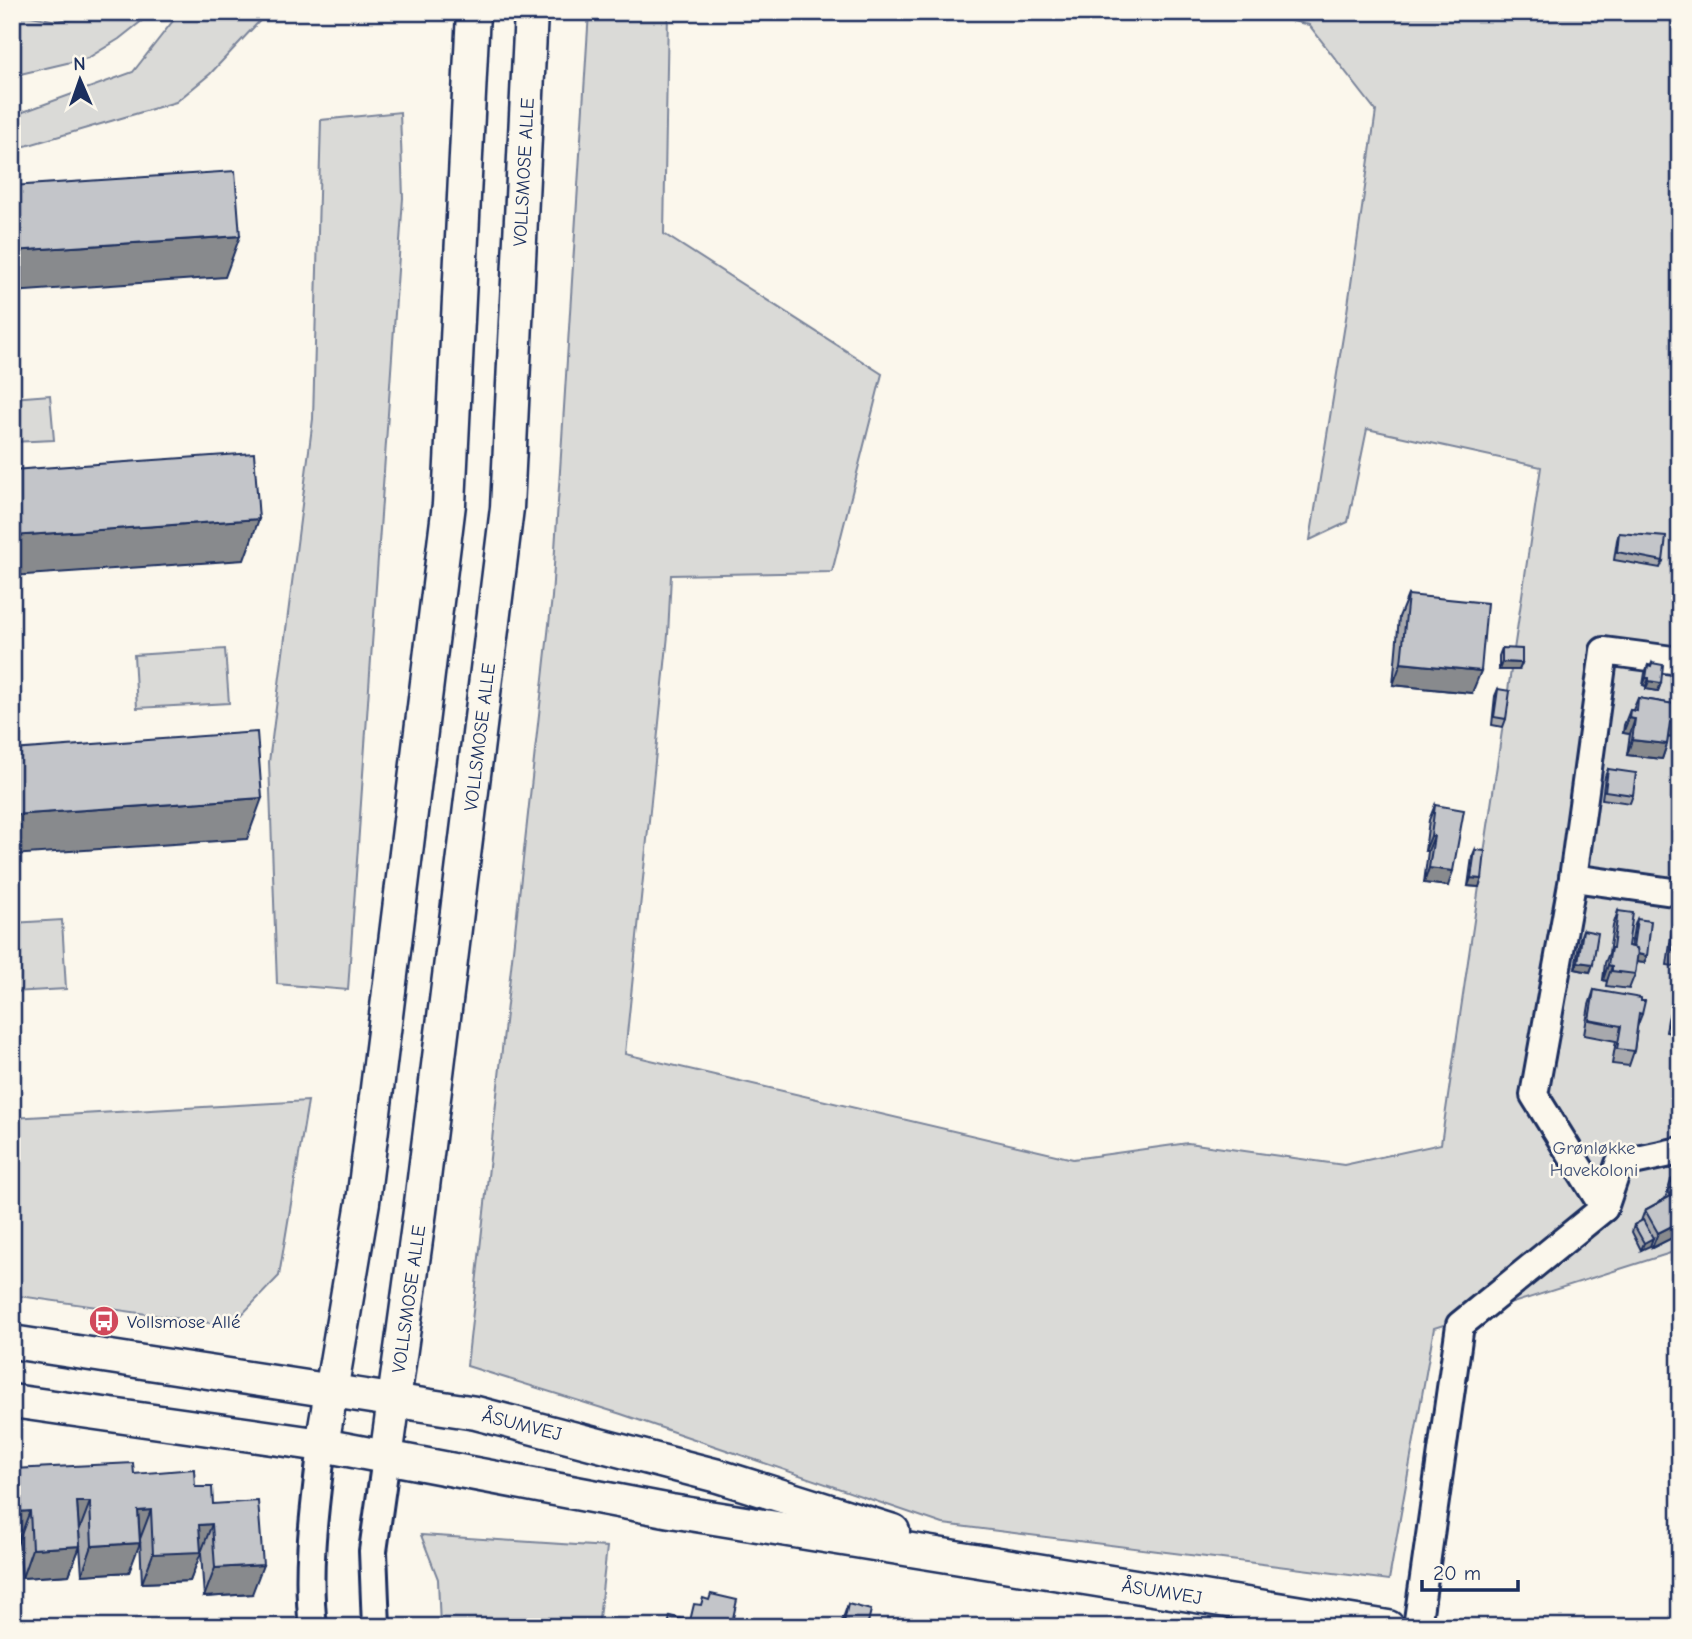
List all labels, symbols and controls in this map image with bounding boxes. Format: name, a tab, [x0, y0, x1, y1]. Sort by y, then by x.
north arrow	[46, 46, 116, 116]
text: N	[73, 53, 86, 75]
street label: VOLLSMOSE ALLE	[509, 97, 539, 247]
street label: VOLLSMOSE ALLE	[460, 662, 500, 812]
park label: Grønløkke Havekoloni	[1550, 1137, 1638, 1181]
street label: VOLLSMOSE ALLE	[388, 1224, 430, 1374]
bus stop icon: Vollsmose Allé	[87, 1304, 121, 1338]
place label: Vollsmose Allé	[127, 1311, 241, 1333]
street label: ÅSUMVEJ	[480, 1405, 564, 1446]
scale bar	[1422, 1548, 1519, 1592]
text: 20 m	[1433, 1561, 1481, 1585]
street label: ÅSUMVEJ	[1120, 1575, 1204, 1609]

